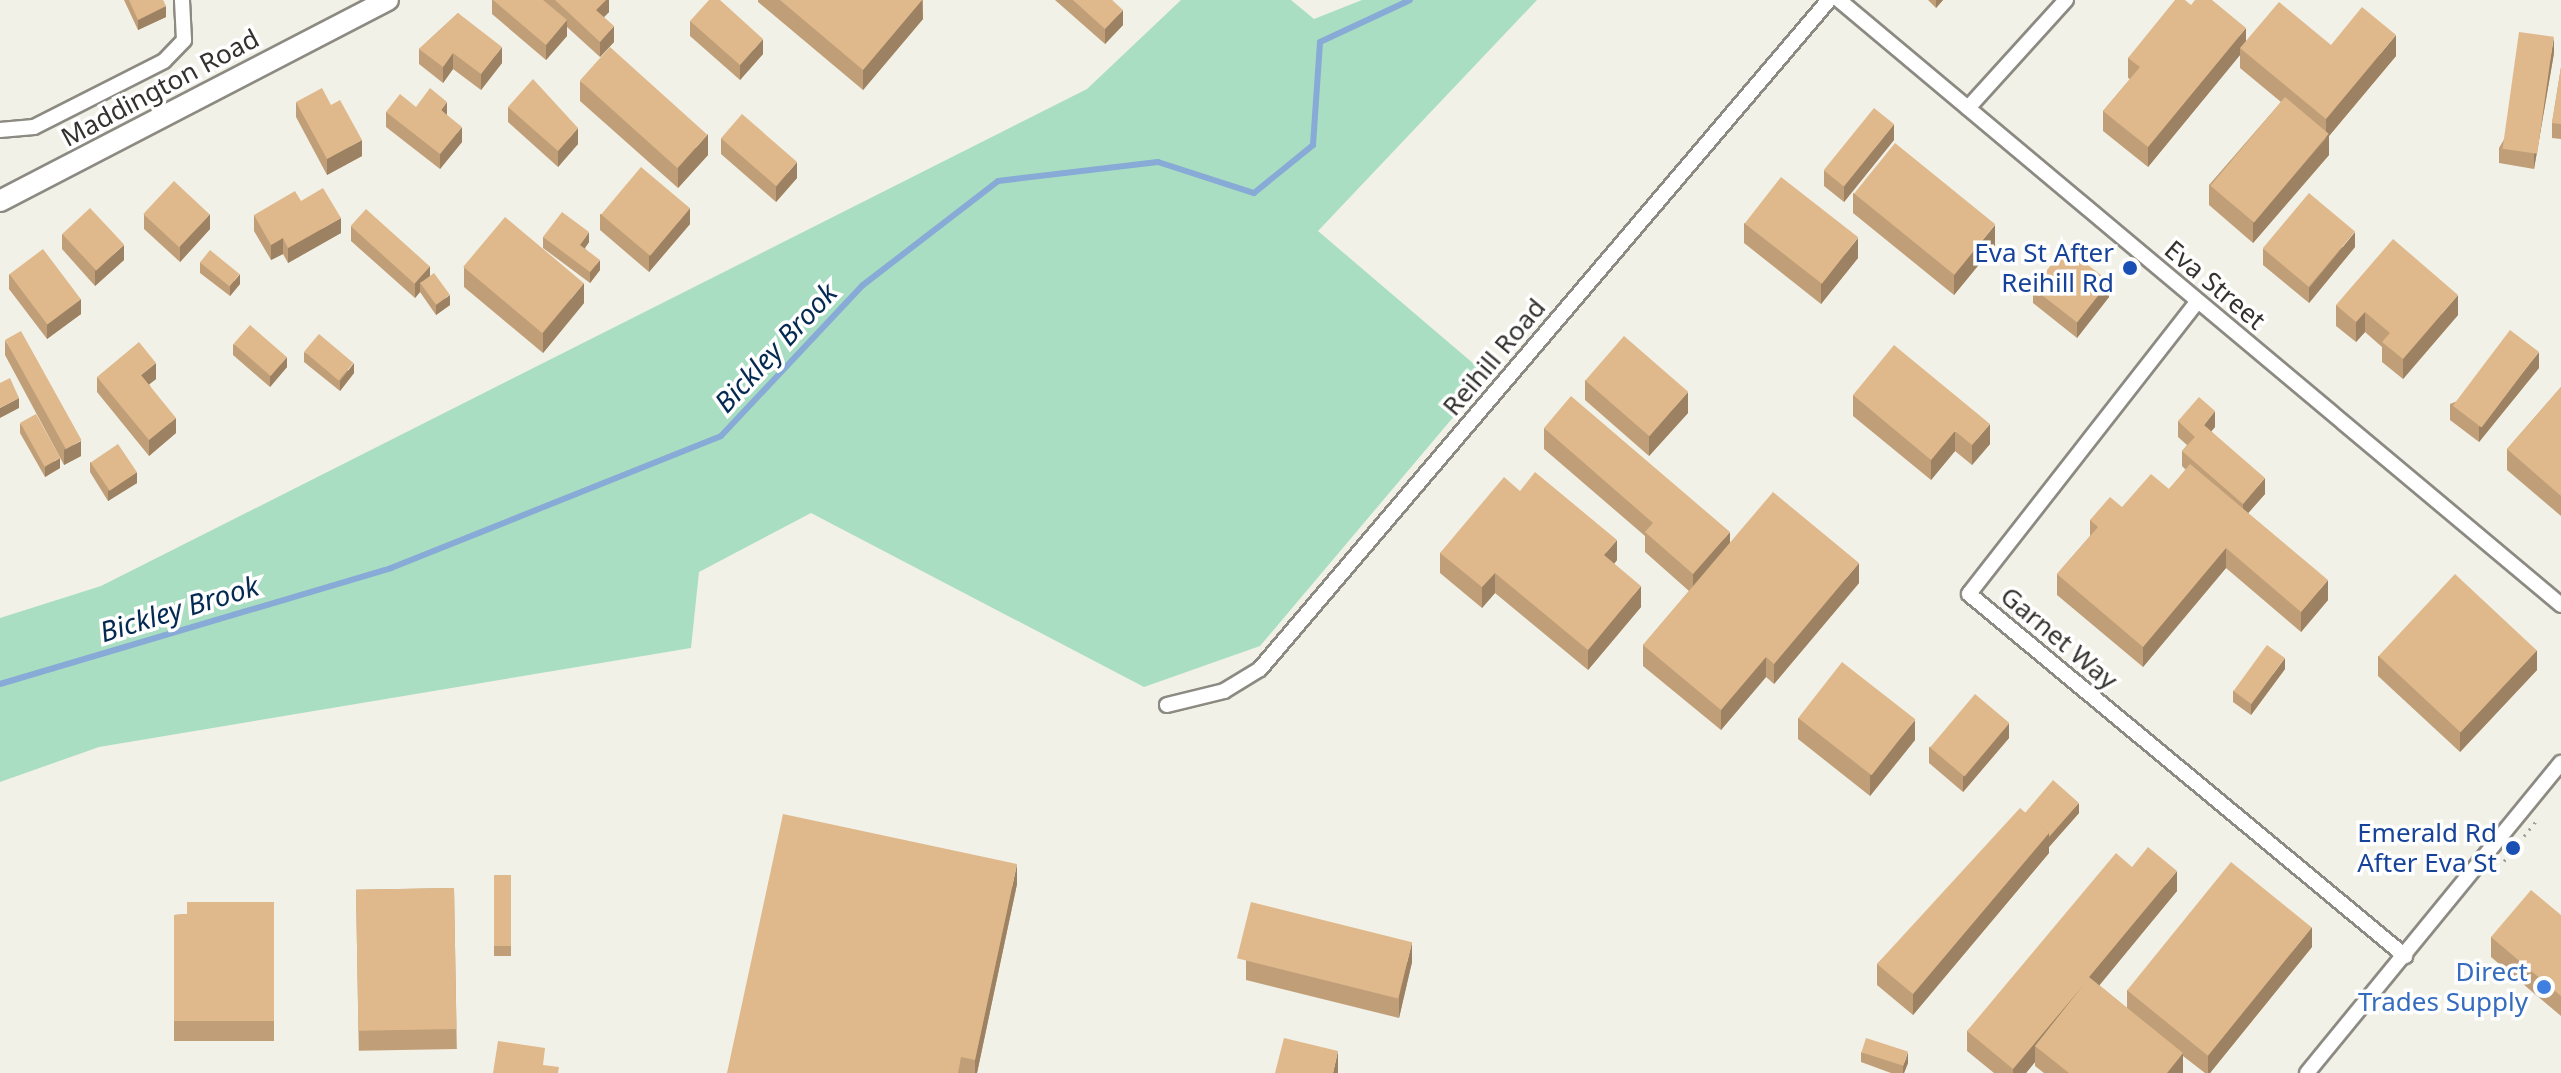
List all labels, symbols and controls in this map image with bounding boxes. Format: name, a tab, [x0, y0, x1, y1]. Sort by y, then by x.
street label: Maddington Road	[56, 23, 264, 153]
street label: Eva Street	[2158, 234, 2272, 336]
place label: Eva St After Reihill Rd	[1974, 237, 2114, 298]
marker: Eva St After Reihill Rd	[2121, 259, 2139, 277]
water label: Bickley Brook	[707, 275, 843, 419]
street label: Reihill Road	[1436, 292, 1552, 422]
water label: Bickley Brook	[96, 568, 262, 648]
street label: Garnet Way	[1994, 580, 2124, 696]
place label: Emerald Rd After Eva St	[2357, 817, 2497, 878]
marker: Emerald Rd After Eva St	[2504, 839, 2522, 857]
place label: Direct Trades Supply	[2358, 956, 2528, 1018]
marker: Direct Trades Supply	[2535, 978, 2553, 996]

